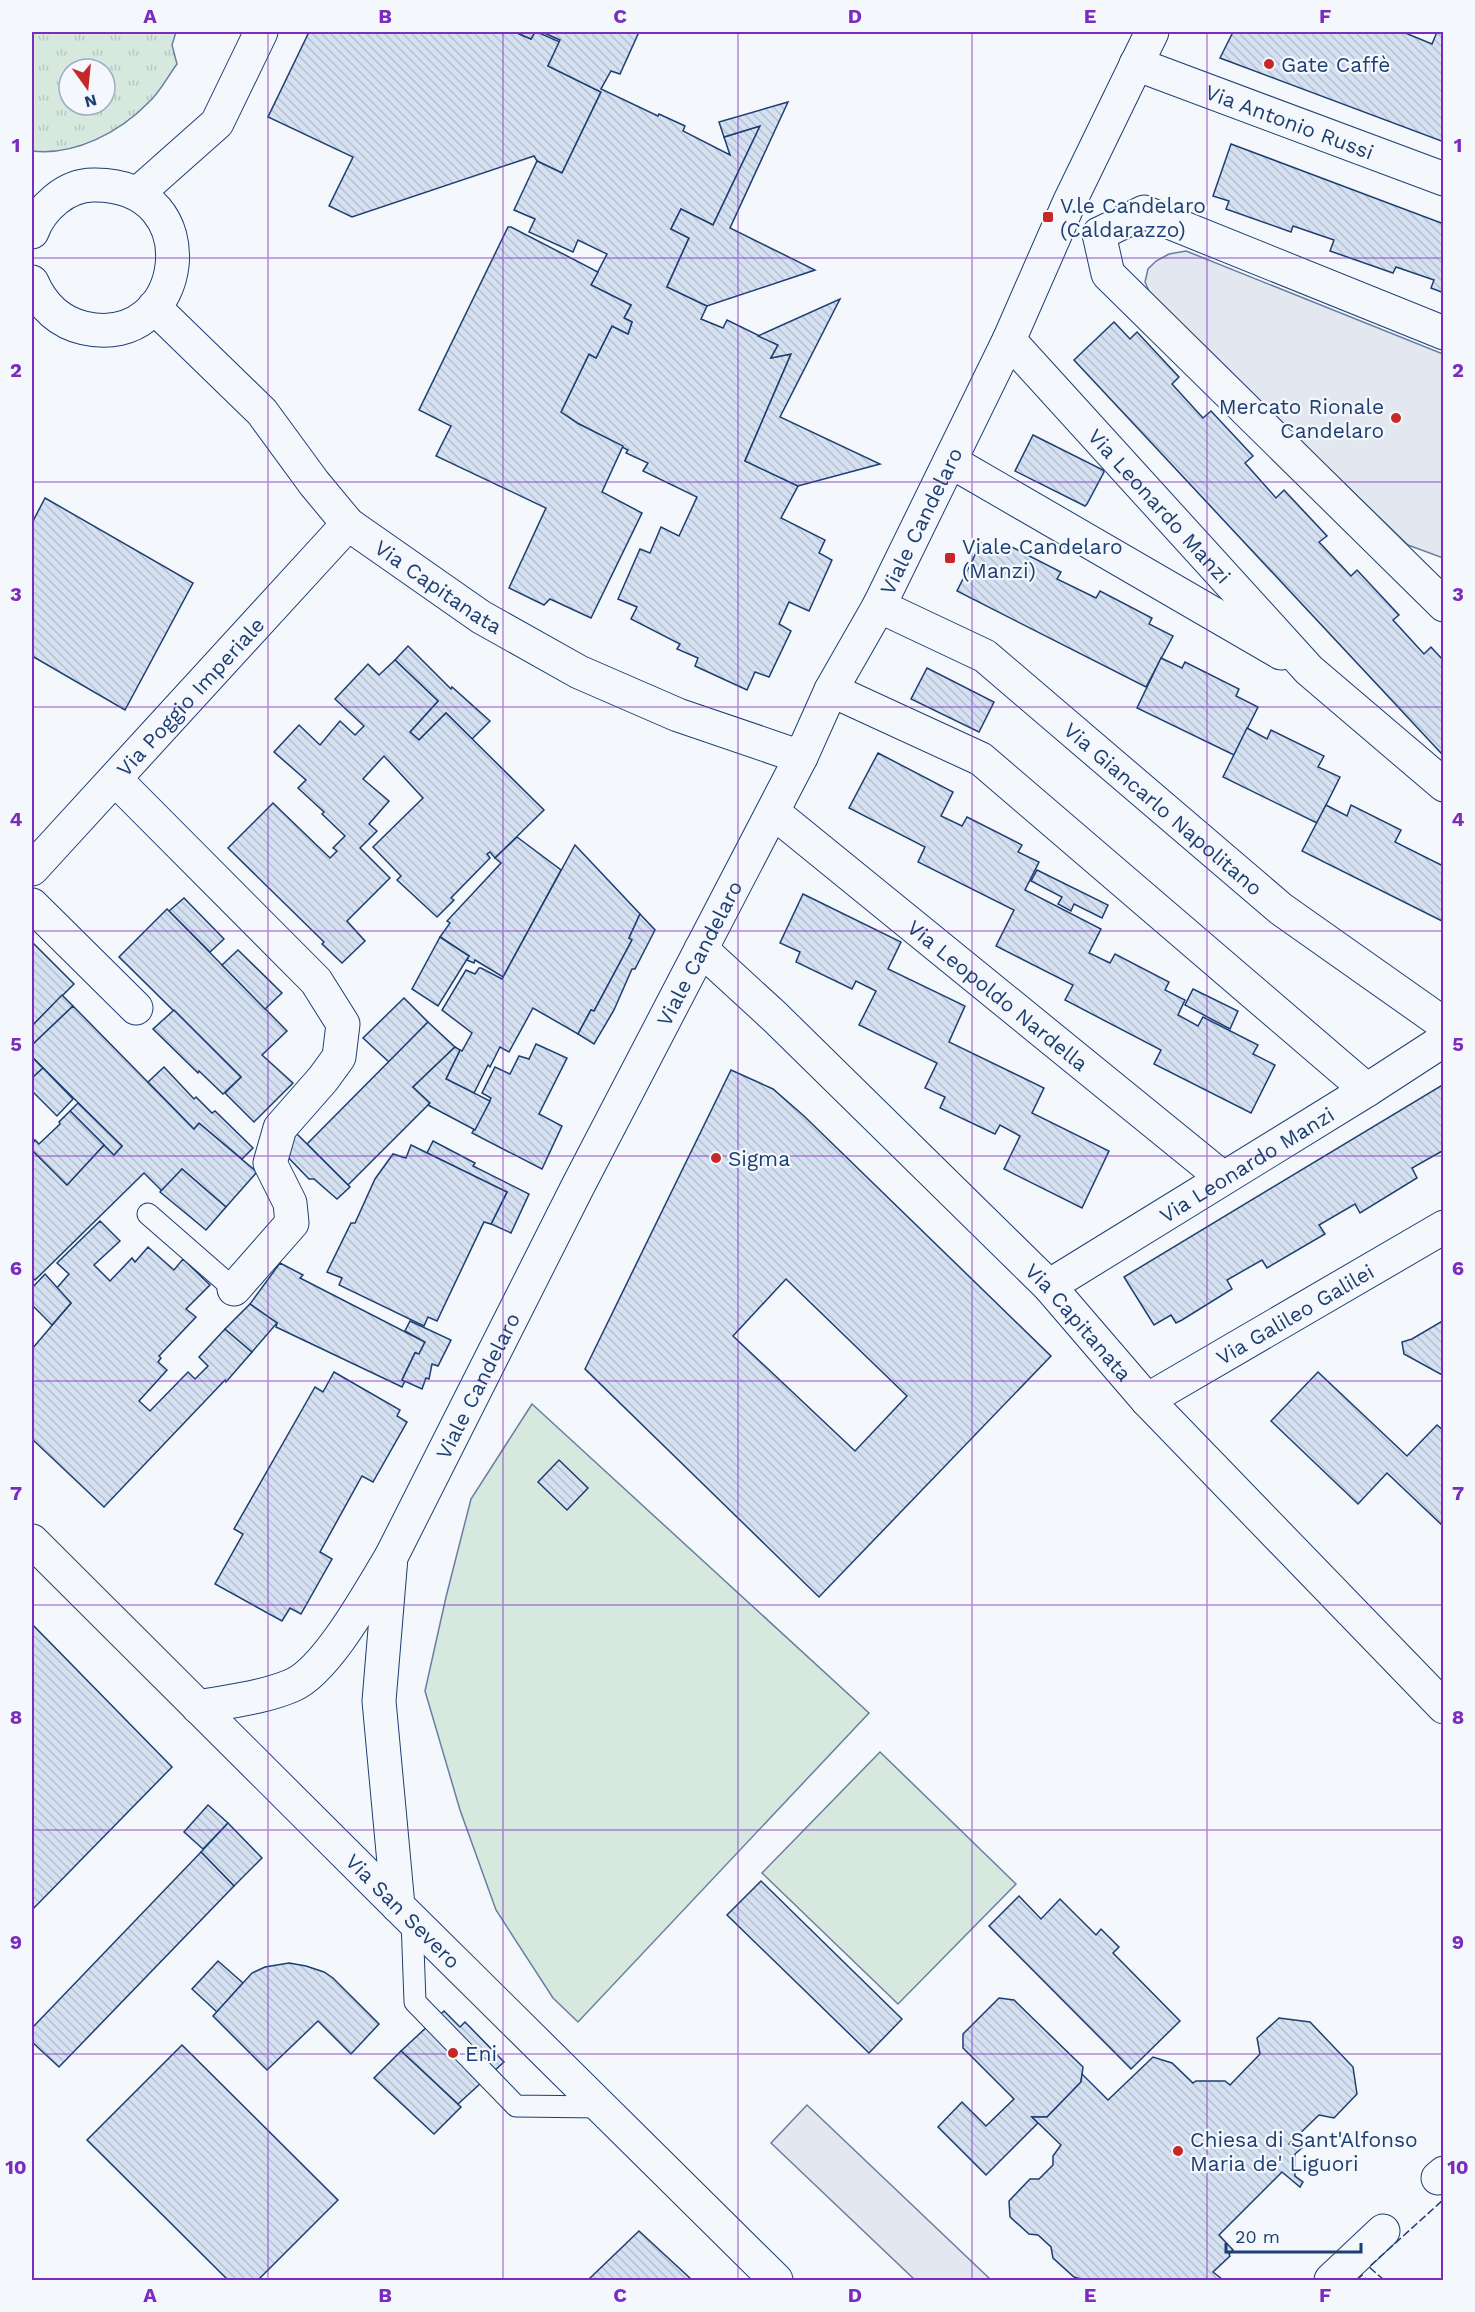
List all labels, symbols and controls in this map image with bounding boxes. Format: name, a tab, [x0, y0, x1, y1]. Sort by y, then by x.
text: A	[143, 4, 157, 28]
text: B	[378, 4, 392, 28]
text: C	[613, 4, 627, 28]
text: D	[848, 4, 862, 28]
text: E	[1084, 4, 1096, 28]
text: F	[1319, 4, 1331, 28]
place label: Gate Caffè	[1281, 52, 1390, 77]
north arrow	[57, 57, 117, 117]
marker: Gate Caffè	[1262, 57, 1276, 71]
street label: Via Antonio Russi	[1202, 79, 1377, 164]
text: N	[83, 90, 99, 112]
text: 1	[12, 133, 20, 157]
text: 1	[1454, 133, 1462, 157]
place label: V.le Candelaro (Caldarazzo)	[1060, 193, 1206, 242]
marker: V.le Candelaro (Caldarazzo)	[1041, 210, 1055, 224]
text: 2	[10, 358, 22, 382]
text: 2	[1452, 358, 1464, 382]
place label: Mercato Rionale Candelaro	[1219, 394, 1384, 443]
marker: Mercato Rionale Candelaro	[1389, 411, 1403, 425]
street label: Via Leonardo Manzi	[1083, 423, 1236, 588]
street label: Viale Candelaro	[874, 443, 967, 599]
street label: Via Capitanata	[370, 534, 507, 639]
place label: Viale Candelaro (Manzi)	[962, 534, 1123, 583]
marker: Viale Candelaro (Manzi)	[943, 551, 957, 565]
text: 3	[10, 582, 22, 606]
text: 3	[1452, 582, 1464, 606]
street label: Via Poggio Imperiale	[111, 612, 269, 781]
street label: Via Giancarlo Napolitano	[1059, 717, 1268, 900]
text: 4	[10, 807, 23, 831]
text: 4	[1452, 807, 1465, 831]
street label: Viale Candelaro	[651, 876, 747, 1030]
street label: Via Leopoldo Nardella	[903, 914, 1093, 1076]
text: 5	[10, 1032, 22, 1056]
text: 5	[1452, 1032, 1464, 1056]
street label: Via Leonardo Manzi	[1155, 1101, 1338, 1227]
place label: Sigma	[728, 1146, 790, 1171]
marker: Sigma	[709, 1151, 723, 1165]
text: 6	[10, 1256, 22, 1280]
text: 6	[1452, 1256, 1464, 1280]
street label: Via Capitanata	[1020, 1258, 1137, 1386]
street label: Via Galileo Galilei	[1211, 1258, 1378, 1370]
street label: Viale Candelaro	[430, 1308, 525, 1463]
text: 7	[10, 1481, 22, 1505]
text: 7	[1452, 1481, 1464, 1505]
text: 8	[10, 1705, 22, 1729]
text: 8	[1452, 1705, 1464, 1729]
street label: Via San Severo	[340, 1848, 466, 1974]
text: 9	[10, 1930, 22, 1954]
text: 9	[1452, 1930, 1464, 1954]
place label: Eni	[465, 2041, 497, 2066]
marker: Eni	[446, 2046, 460, 2060]
place label: Chiesa di Sant'Alfonso Maria de' Liguori	[1190, 2127, 1418, 2176]
marker: Chiesa di Sant'Alfonso Maria de' Liguori	[1171, 2144, 1185, 2158]
text: 10	[5, 2155, 27, 2179]
text: 10	[1447, 2155, 1469, 2179]
scale bar	[1226, 2216, 1361, 2254]
text: 20 m	[1235, 2226, 1280, 2247]
text: A	[143, 2283, 157, 2307]
text: B	[378, 2283, 392, 2307]
text: C	[613, 2283, 627, 2307]
text: D	[848, 2283, 862, 2307]
text: E	[1084, 2283, 1096, 2307]
text: F	[1319, 2283, 1331, 2307]

